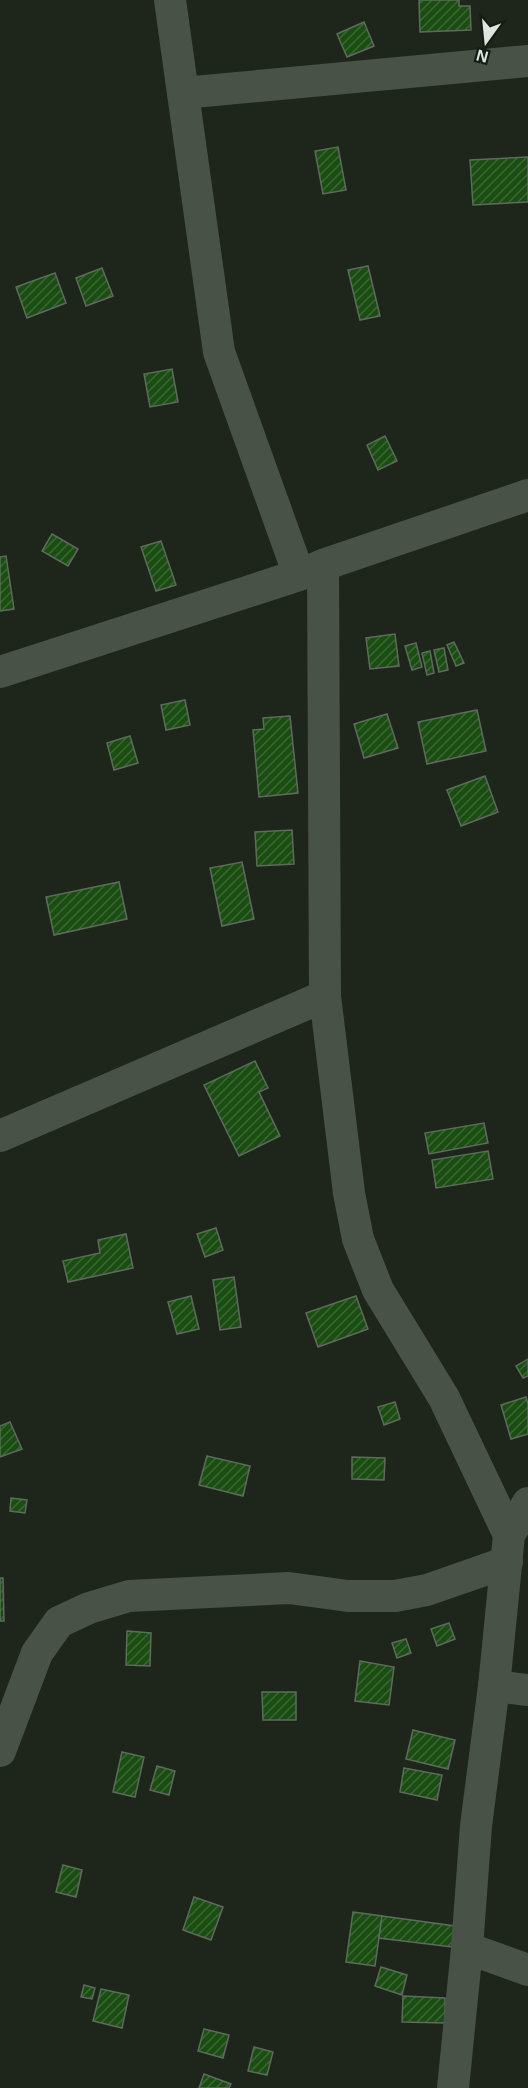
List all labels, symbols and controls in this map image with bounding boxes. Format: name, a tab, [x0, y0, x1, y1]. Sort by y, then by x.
north arrow	[456, 12, 516, 72]
text: N	[474, 46, 490, 66]

